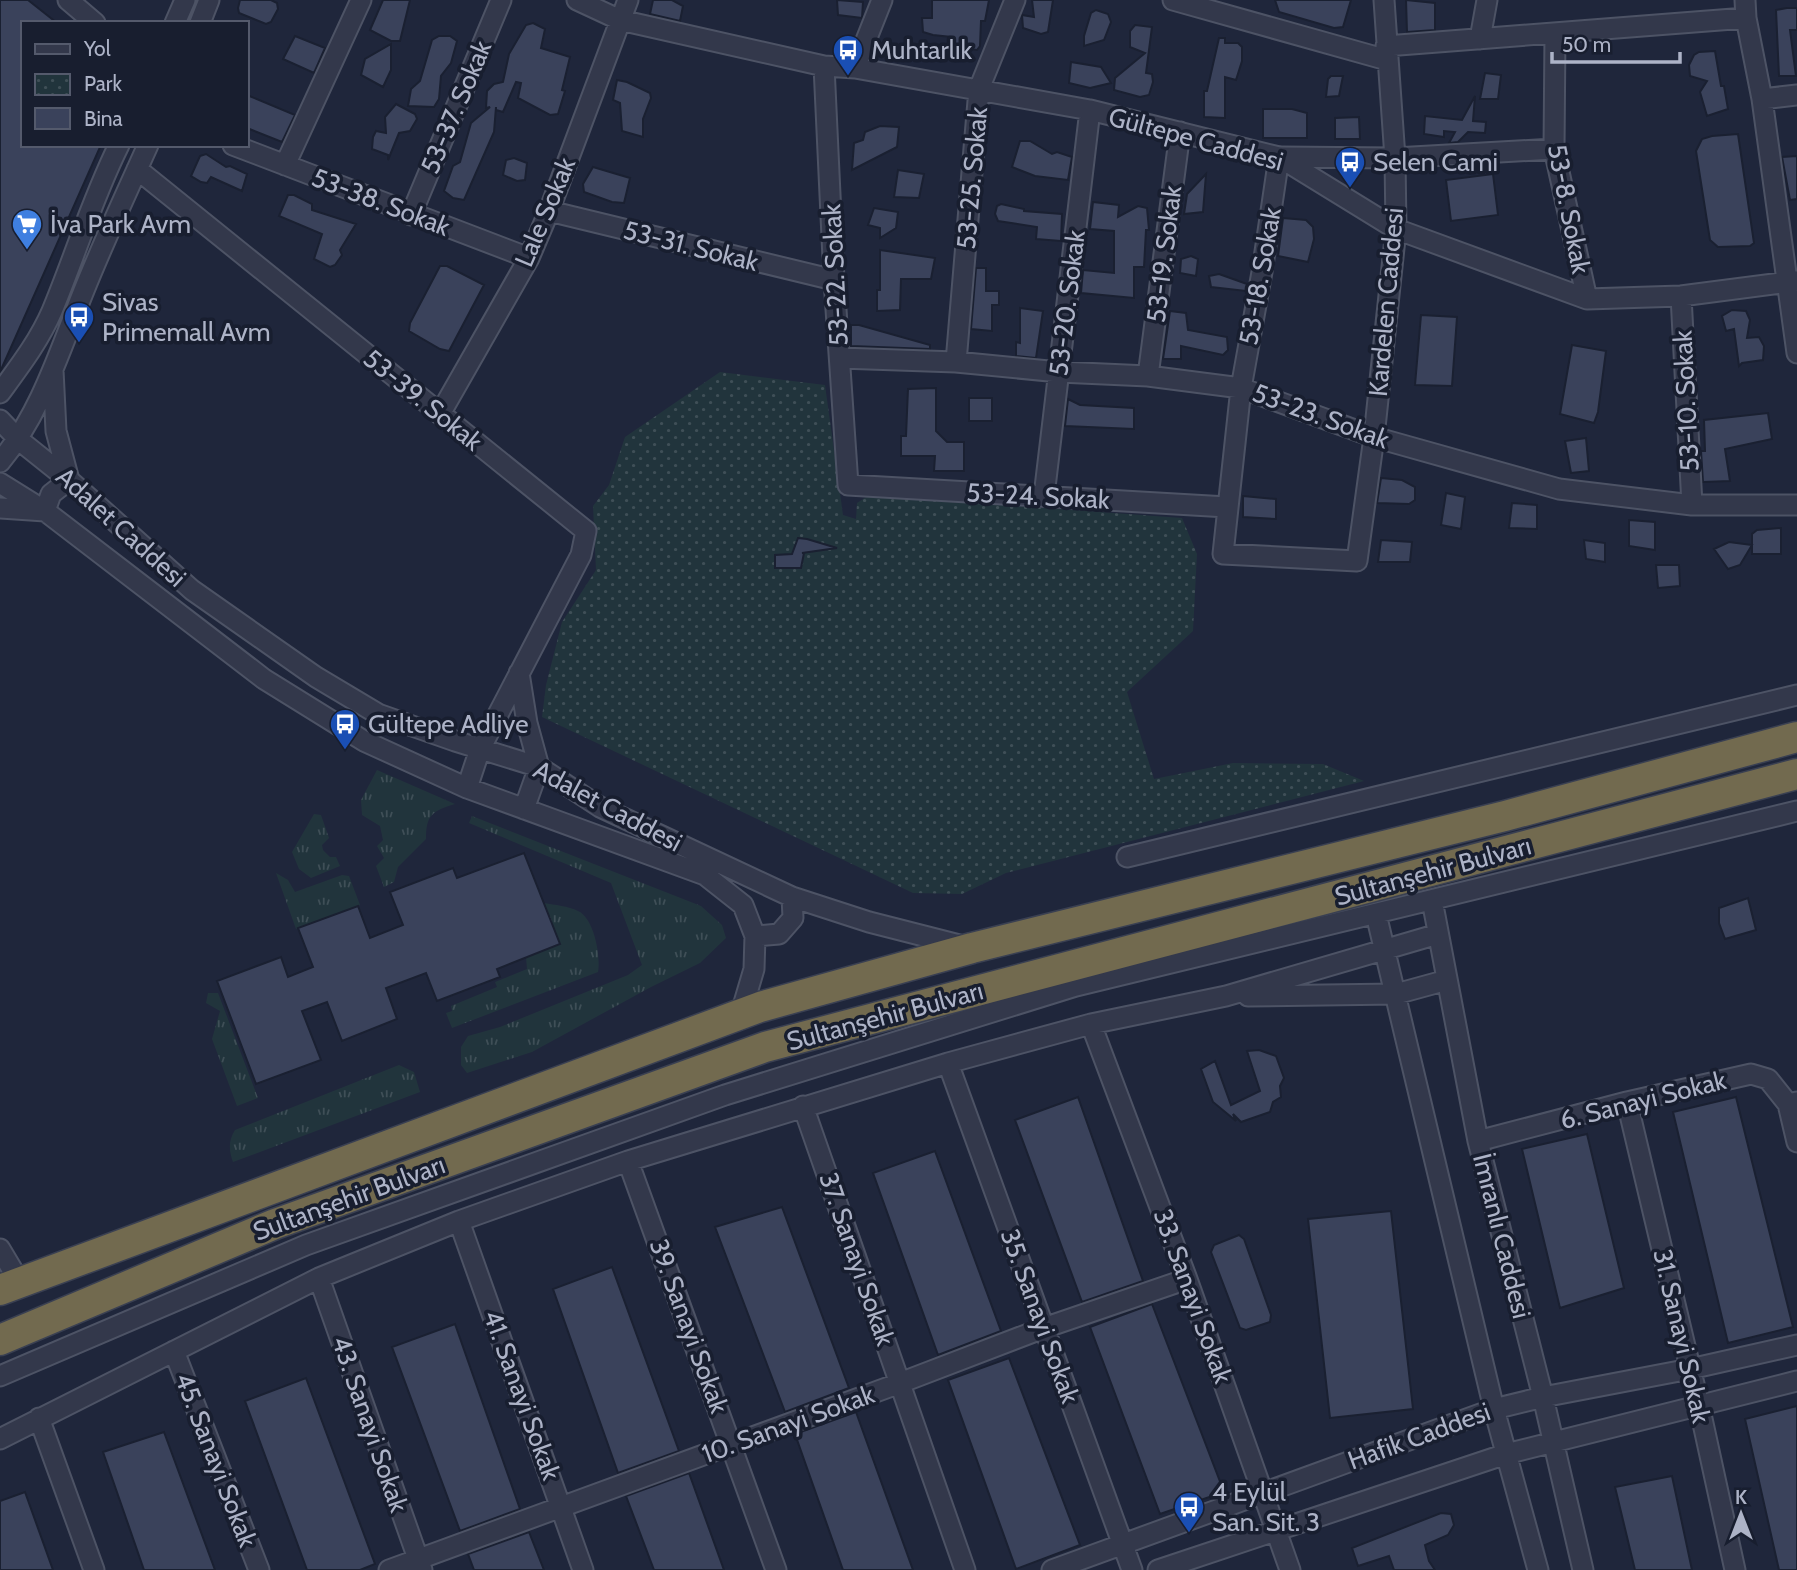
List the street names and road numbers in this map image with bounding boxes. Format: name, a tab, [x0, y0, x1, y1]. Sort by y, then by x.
street label: 53-37. Sokak	[414, 35, 498, 178]
street label: Gültepe Caddesi	[1105, 100, 1287, 178]
street label: 53-25. Sokak	[950, 105, 994, 251]
street label: 53-8. Sokak	[1541, 141, 1597, 277]
street label: Lale Sokak	[508, 152, 582, 272]
street label: 53-38. Sokak	[308, 161, 455, 243]
street label: 53-19. Sokak	[1140, 183, 1188, 324]
street label: 53-22. Sokak	[815, 203, 855, 347]
street label: 53-18. Sokak	[1232, 204, 1288, 347]
street label: Kardelen Caddesi	[1362, 206, 1410, 398]
street label: 53-31. Sokak	[620, 214, 762, 278]
street label: 53-20. Sokak	[1042, 228, 1092, 378]
street label: 53-10. Sokak	[1666, 329, 1706, 472]
street label: 53-39. Sokak	[357, 342, 489, 458]
street label: 53-23. Sokak	[1248, 377, 1394, 456]
street label: Adalet Caddesi	[50, 460, 192, 594]
street label: 53-24. Sokak	[966, 476, 1111, 516]
street label: Adalet Caddesi	[528, 753, 688, 859]
street label: Sultanşehir Bulvarı	[1331, 829, 1535, 913]
street label: Sultanşehir Bulvarı	[783, 974, 987, 1058]
street label: 6. Sanayi Sokak	[1557, 1064, 1730, 1136]
street label: Sultanşehir Bulvarı	[249, 1148, 449, 1248]
street label: İmranlı Caddesi	[1466, 1150, 1538, 1322]
street label: 37. Sanayi Sokak	[812, 1168, 902, 1350]
street label: 33. Sanayi Sokak	[1147, 1204, 1239, 1388]
street label: 35. Sanayi Sokak	[994, 1224, 1086, 1408]
street label: 39. Sanayi Sokak	[643, 1234, 735, 1418]
street label: 31. Sanayi Sokak	[1646, 1246, 1718, 1426]
street label: 41. Sanayi Sokak	[476, 1306, 568, 1485]
street label: 43. Sanayi Sokak	[325, 1332, 415, 1517]
street label: 45. Sanayi Sokak	[168, 1368, 264, 1552]
street label: 10. Sanayi Sokak	[697, 1378, 879, 1470]
street label: Hafik Caddesi	[1344, 1395, 1494, 1477]

